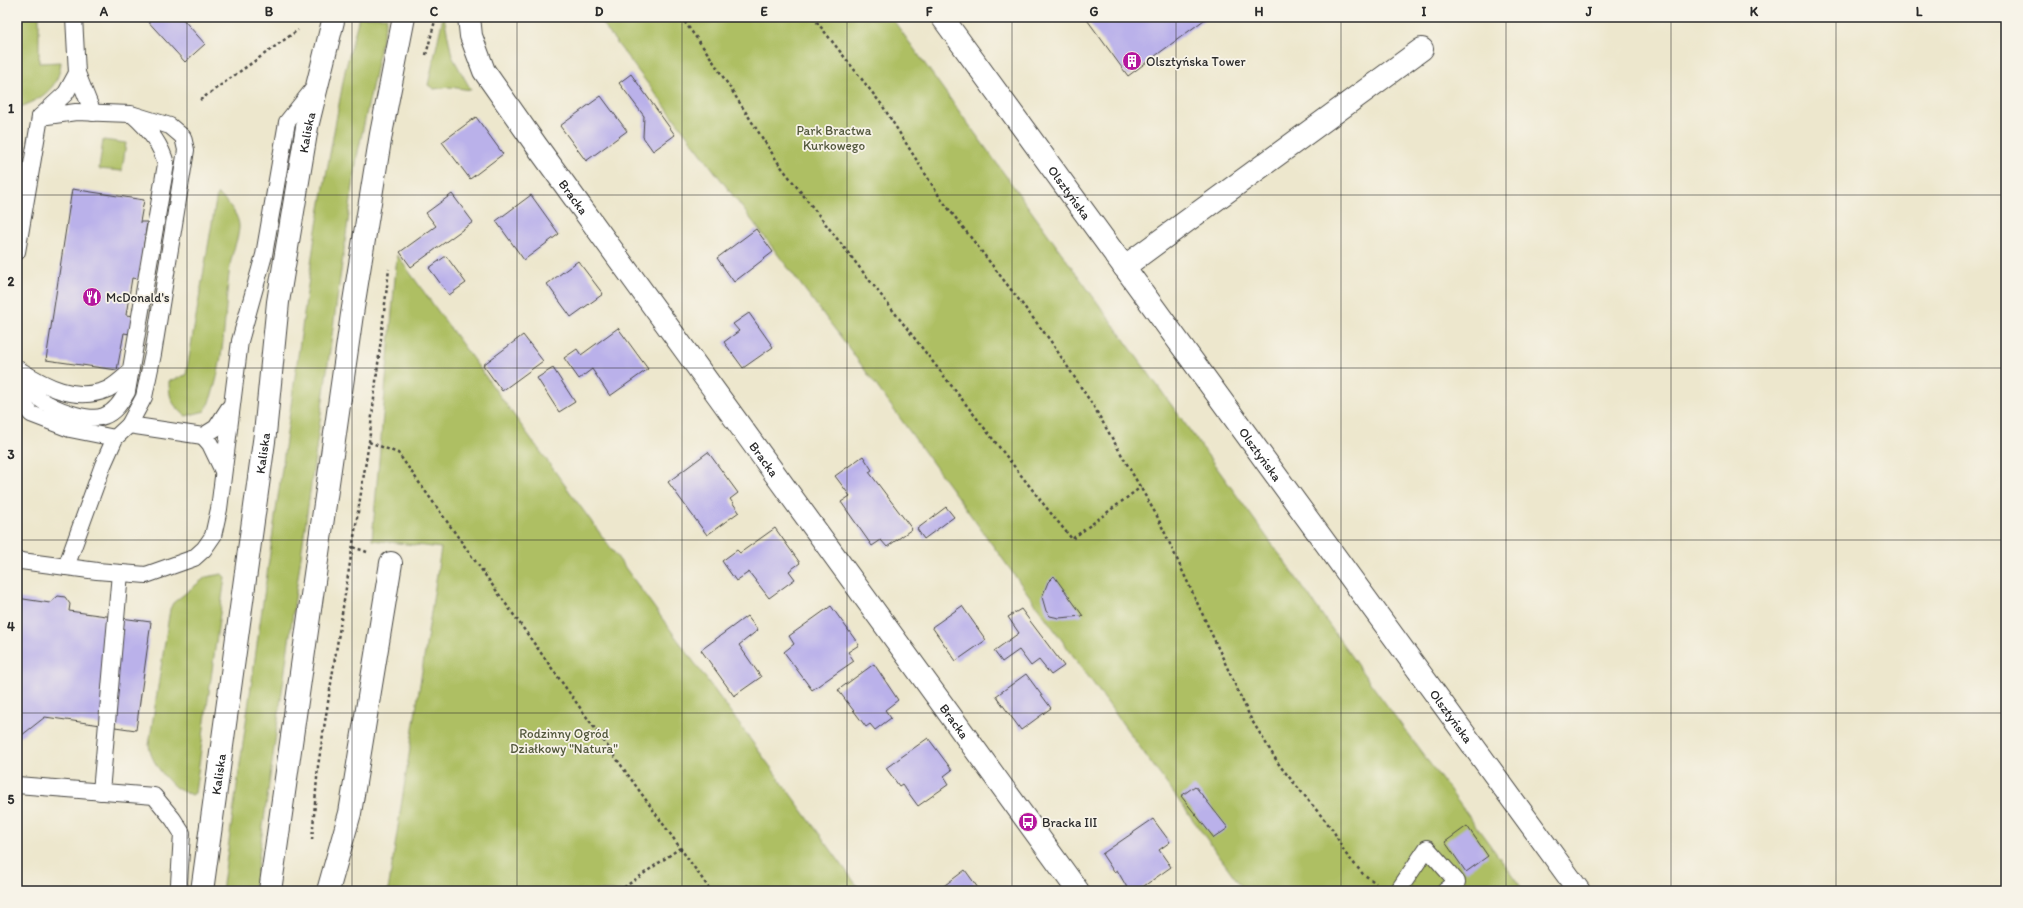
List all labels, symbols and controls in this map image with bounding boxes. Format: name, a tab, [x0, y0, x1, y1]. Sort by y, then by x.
text: A	[99, 4, 109, 19]
text: B	[265, 4, 274, 19]
text: C	[430, 4, 439, 19]
text: D	[595, 4, 604, 19]
text: E	[760, 4, 768, 19]
text: F	[926, 4, 933, 19]
text: G	[1090, 4, 1099, 19]
text: H	[1255, 4, 1264, 19]
text: I	[1422, 4, 1427, 19]
text: J	[1585, 4, 1593, 19]
text: K	[1750, 4, 1759, 19]
text: L	[1916, 4, 1923, 19]
building icon: Olsztyńska Tower	[1121, 50, 1143, 72]
place label: Olsztyńska Tower	[1146, 54, 1247, 69]
text: 1	[8, 101, 14, 116]
street label: Kaliska	[295, 110, 318, 154]
park label: Park Bractwa Kurkowego	[797, 123, 872, 153]
street label: Olsztyńska	[1045, 163, 1094, 222]
street label: Bracka	[556, 177, 592, 218]
text: 2	[8, 274, 15, 289]
restaurant icon: McDonald's	[81, 286, 103, 308]
place label: McDonald's	[106, 290, 170, 305]
street label: Olsztyńska	[1236, 424, 1285, 484]
street label: Kaliska	[252, 431, 273, 475]
street label: Bracka	[746, 439, 782, 480]
text: 3	[7, 447, 15, 462]
text: 4	[7, 619, 15, 634]
street label: Olsztyńska	[1427, 686, 1476, 746]
street label: Bracka	[937, 701, 973, 742]
park label: Rodzinny Ogród Działkowy "Natura"	[510, 726, 618, 756]
street label: Kaliska	[208, 752, 228, 796]
text: 5	[8, 792, 15, 807]
bus stop icon: Bracka III	[1017, 811, 1039, 833]
place label: Bracka III	[1042, 815, 1098, 830]

